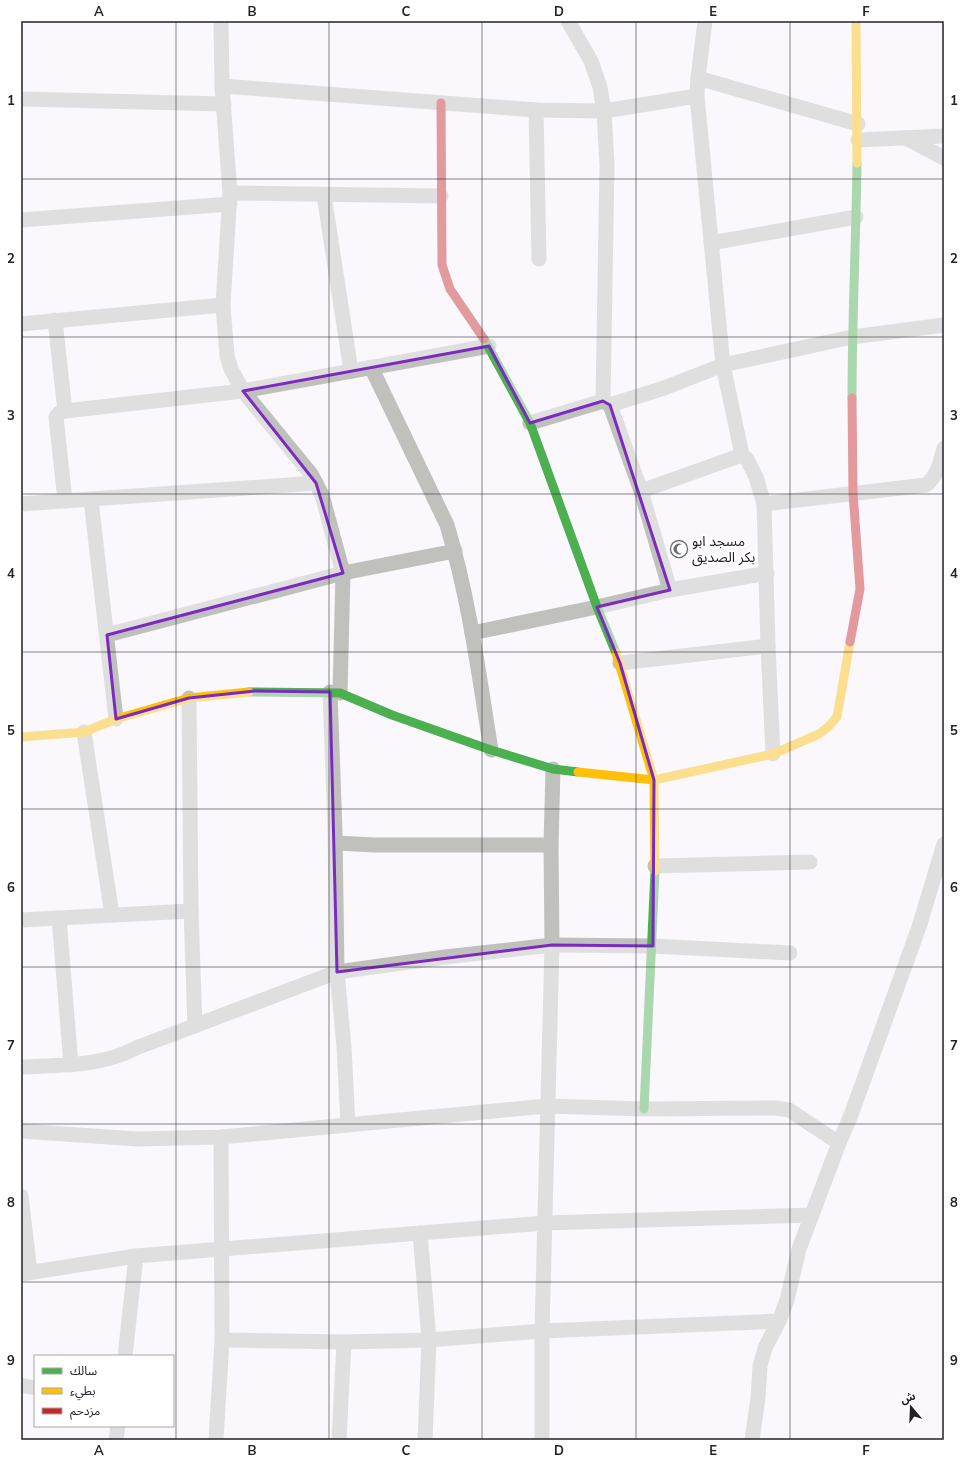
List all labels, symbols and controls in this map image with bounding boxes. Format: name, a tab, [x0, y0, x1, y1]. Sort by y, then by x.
text: A	[94, 3, 104, 19]
text: B	[248, 3, 257, 19]
text: C	[402, 3, 411, 19]
text: D	[554, 3, 564, 19]
text: E	[709, 3, 717, 19]
text: F	[862, 3, 870, 19]
text: 1	[7, 92, 15, 108]
text: 1	[950, 92, 958, 108]
text: 2	[7, 250, 15, 266]
text: 2	[950, 250, 958, 266]
text: 3	[7, 407, 15, 423]
text: 3	[950, 407, 958, 423]
place label: مسجد ابو بكر الصديق	[692, 532, 756, 567]
mosque icon: مسجد ابو بكر الصديق	[669, 539, 689, 559]
text: 4	[7, 565, 15, 581]
text: 4	[950, 565, 958, 581]
text: 5	[7, 722, 15, 738]
text: 5	[950, 722, 958, 738]
text: 6	[7, 879, 15, 895]
text: 6	[950, 879, 958, 895]
text: 7	[7, 1037, 15, 1053]
text: 7	[950, 1037, 958, 1053]
text: 8	[7, 1194, 15, 1210]
text: 8	[950, 1194, 958, 1210]
text: 9	[7, 1352, 15, 1368]
text: 9	[950, 1352, 958, 1368]
legend	[34, 1355, 174, 1427]
text: سالك	[70, 1363, 97, 1378]
text: بطيء	[70, 1383, 96, 1401]
north arrow	[891, 1387, 931, 1427]
text: ش	[898, 1388, 917, 1407]
text: مزدحم	[70, 1403, 100, 1420]
text: A	[94, 1442, 104, 1458]
text: B	[248, 1442, 257, 1458]
text: C	[402, 1442, 411, 1458]
text: D	[554, 1442, 564, 1458]
text: E	[709, 1442, 717, 1458]
text: F	[862, 1442, 870, 1458]

